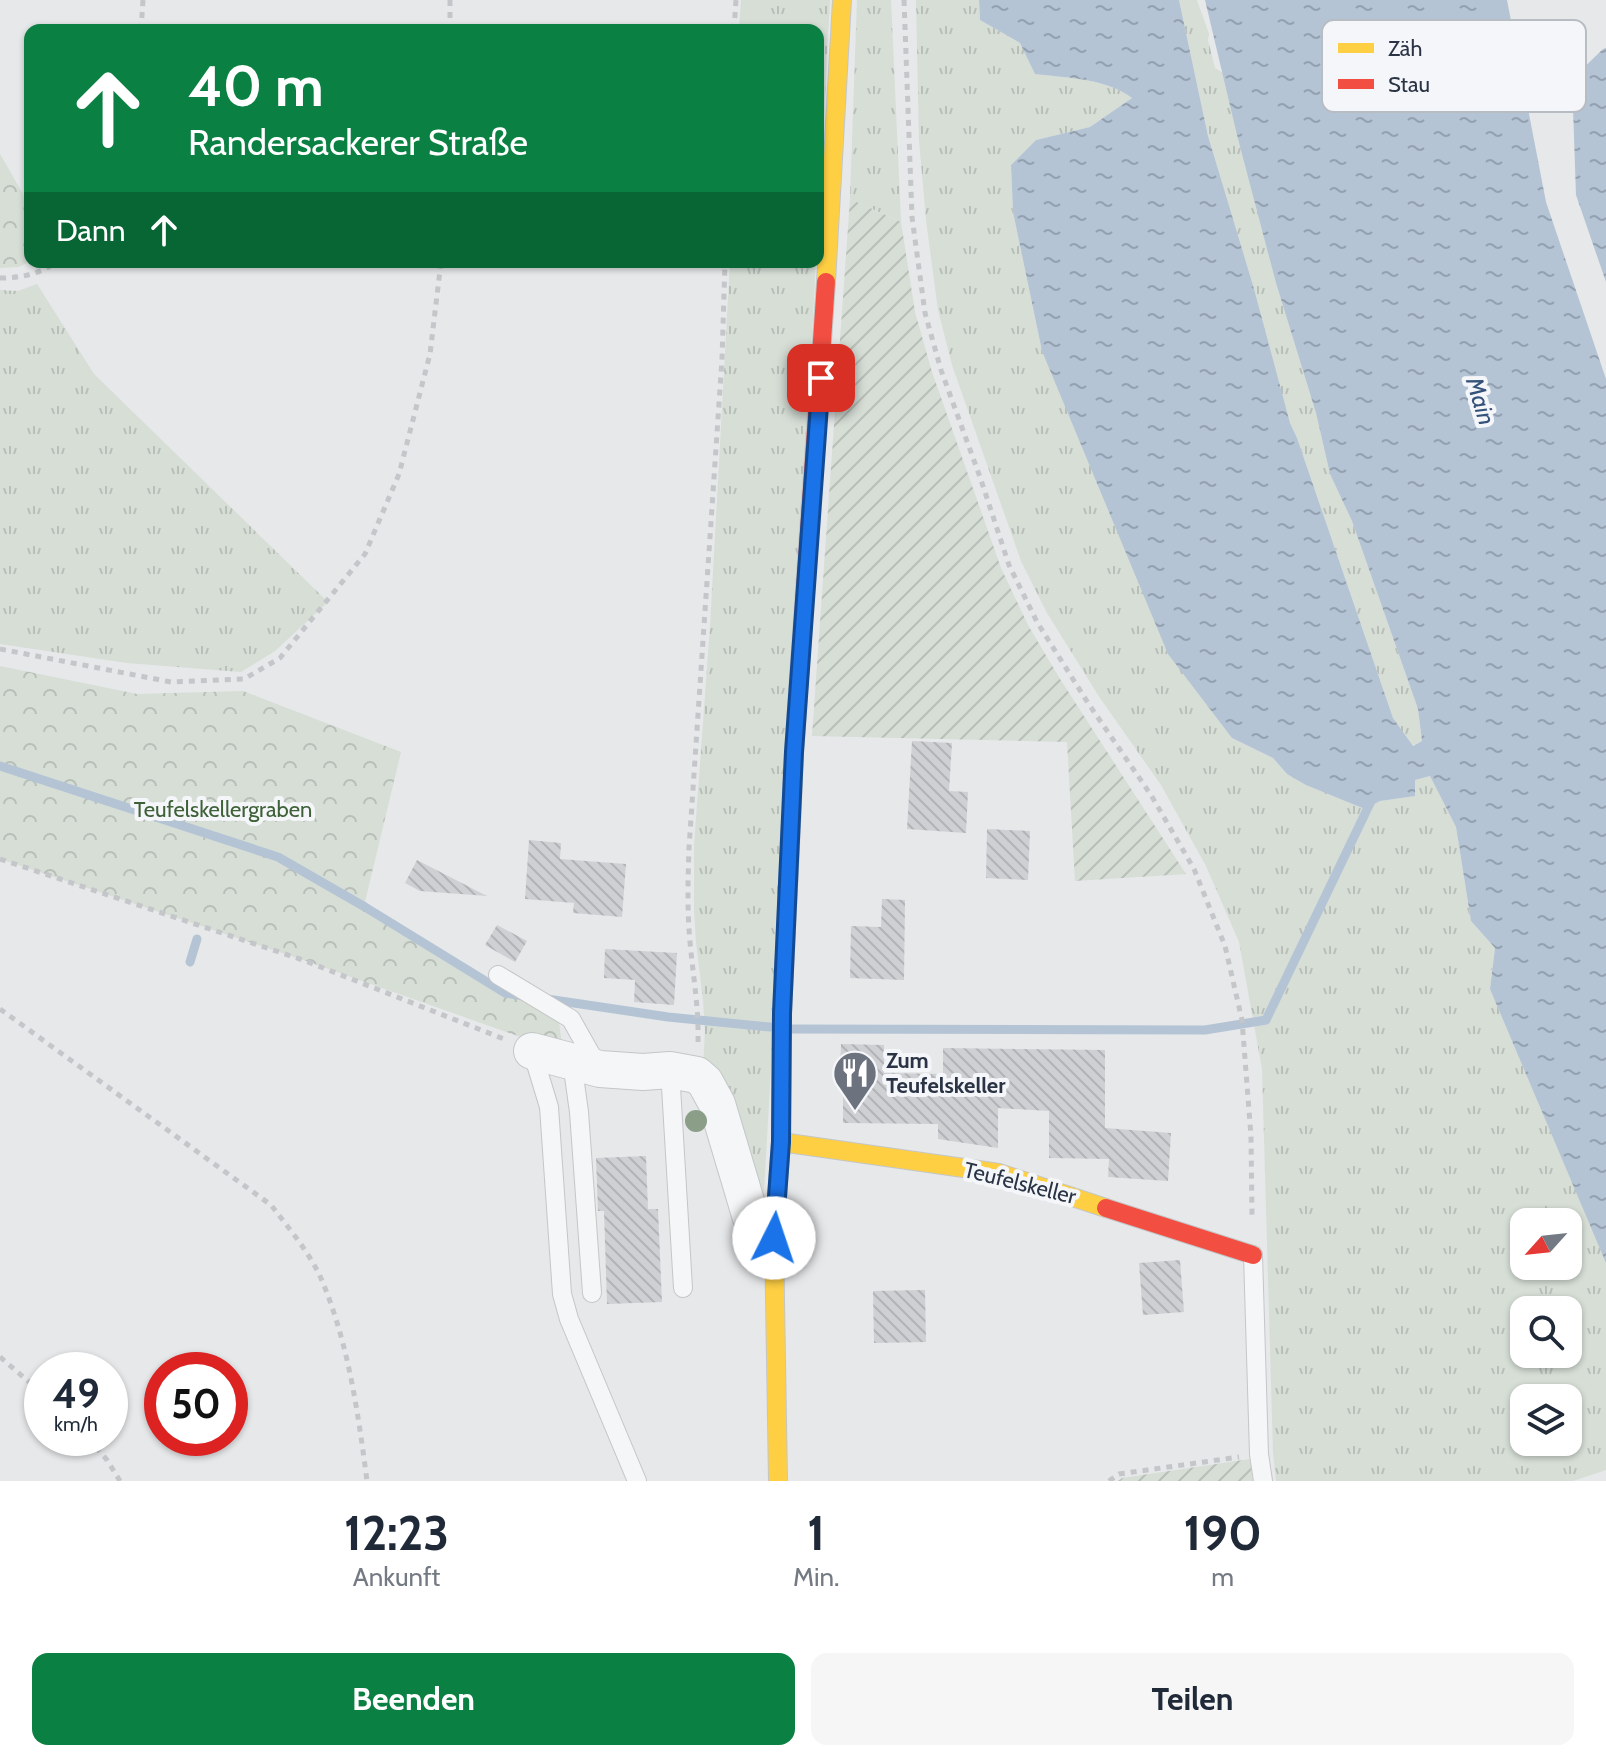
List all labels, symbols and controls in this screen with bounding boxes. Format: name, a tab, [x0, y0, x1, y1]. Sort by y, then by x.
legend	[1322, 20, 1586, 112]
text: Zäh	[1388, 35, 1422, 62]
text: 40 m	[188, 52, 324, 120]
icon: ahead	[56, 56, 160, 160]
text: Stau	[1388, 71, 1430, 98]
text: Randersackerer Straße	[188, 120, 528, 164]
icon: ahead	[142, 208, 186, 252]
text: Dann	[56, 212, 126, 249]
pin	[787, 344, 855, 412]
icon: arrive	[799, 356, 843, 400]
water label: Main	[1460, 373, 1502, 428]
park label: Teufelskellergraben	[134, 796, 312, 823]
place label: Zum Teufelskeller	[886, 1047, 1006, 1099]
restaurant icon: Zum Teufelskeller	[831, 1049, 879, 1112]
street label: Teufelskeller	[961, 1156, 1079, 1210]
position arrow	[732, 1196, 816, 1280]
north arrow	[1510, 1208, 1582, 1280]
map controls	[1510, 1208, 1582, 1456]
button: search	[1510, 1296, 1582, 1368]
speed limit sign: 50	[144, 1352, 248, 1456]
text: 49	[52, 1369, 100, 1418]
button: layers	[1510, 1384, 1582, 1456]
text: km/h	[54, 1412, 98, 1436]
text: 12:23	[344, 1504, 449, 1562]
text: 1	[807, 1504, 825, 1562]
text: 190	[1183, 1504, 1262, 1562]
text: Ankunft	[353, 1561, 440, 1593]
text: Min.	[793, 1561, 839, 1593]
text: m	[1211, 1561, 1234, 1593]
button: Beenden	[32, 1653, 795, 1745]
button: Teilen	[811, 1653, 1574, 1745]

